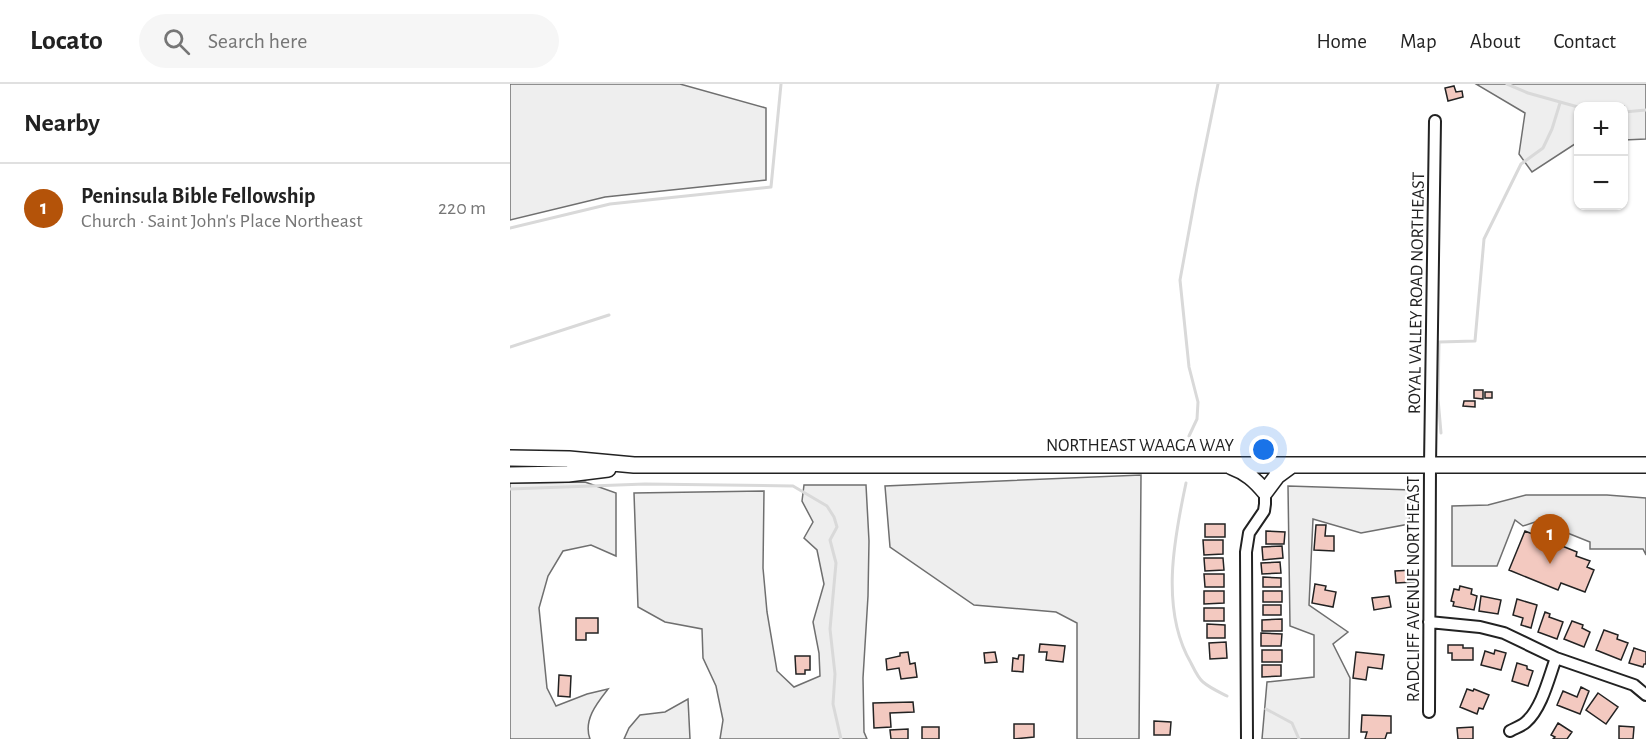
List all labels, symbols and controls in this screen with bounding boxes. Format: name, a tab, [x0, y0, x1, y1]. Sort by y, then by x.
search box	[139, 14, 559, 68]
icon: search	[160, 25, 193, 58]
text: Locato	[30, 27, 103, 55]
text: Search here	[208, 30, 307, 52]
text: Home	[1316, 31, 1367, 52]
text: Map	[1400, 31, 1437, 52]
text: About	[1470, 31, 1520, 52]
text: Contact	[1553, 31, 1616, 52]
map controls	[1574, 102, 1628, 210]
button: +	[1574, 102, 1628, 156]
text: Nearby	[24, 110, 100, 136]
button: −	[1574, 156, 1628, 210]
street label: ROYAL VALLEY ROAD NORTHEAST	[1406, 172, 1428, 414]
text: Peninsula Bible Fellowship	[81, 185, 316, 207]
text: 1	[40, 198, 47, 218]
text: 220 m	[438, 198, 486, 218]
text: Church · Saint John's Place Northeast	[81, 211, 363, 231]
your location	[1249, 435, 1278, 464]
street label: NORTHEAST WAAGA WAY	[1046, 437, 1235, 455]
street label: RADCLIFF AVENUE NORTHEAST	[1405, 476, 1423, 702]
pin: 1	[1530, 514, 1570, 564]

